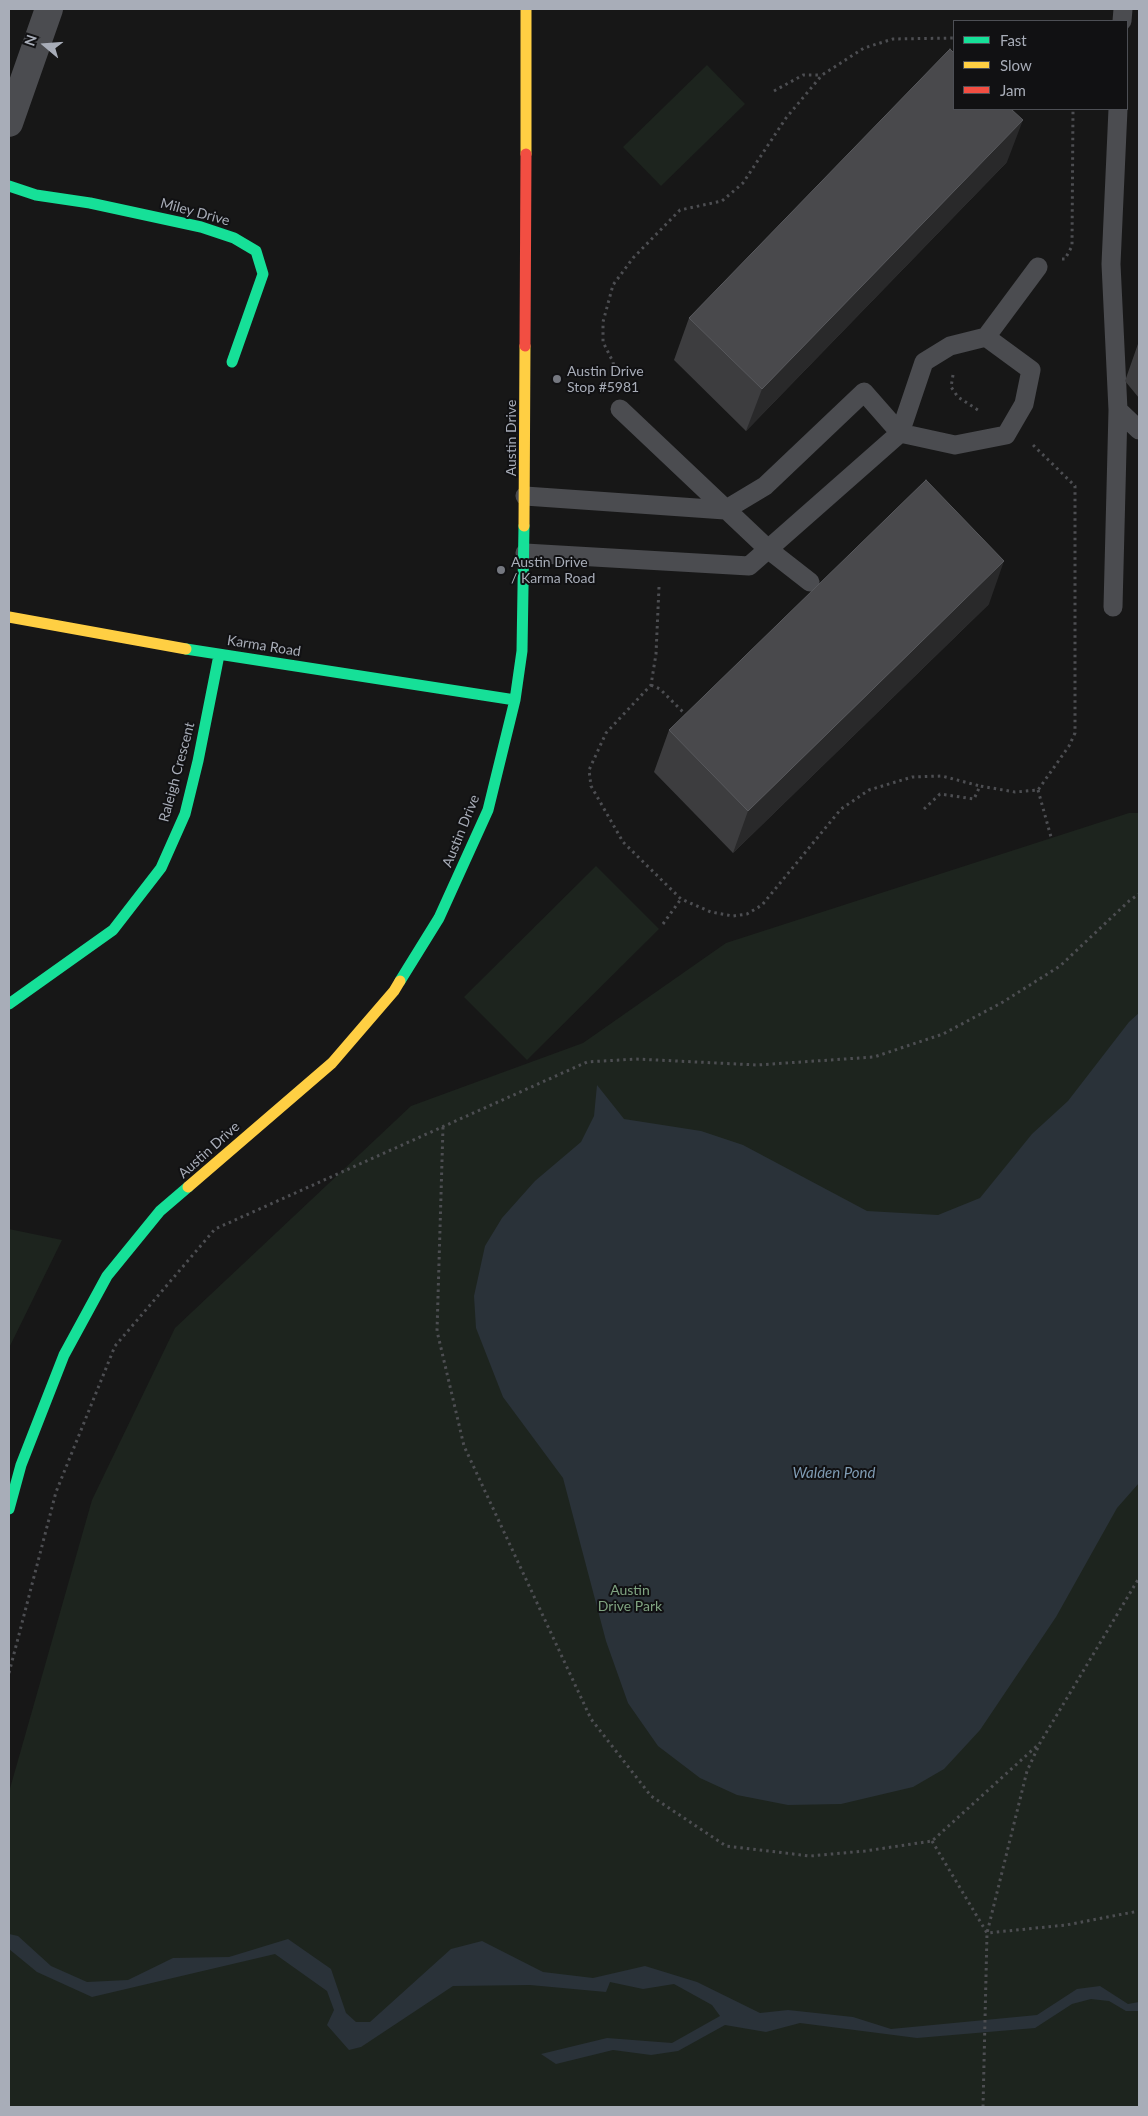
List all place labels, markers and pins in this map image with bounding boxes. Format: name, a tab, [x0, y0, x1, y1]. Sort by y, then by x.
place label: Austin Drive Stop #5981	[567, 363, 644, 396]
marker: Austin Drive Stop #5981	[551, 373, 563, 385]
place label: Austin Drive / Karma Road	[511, 554, 595, 586]
marker: Austin Drive / Karma Road	[495, 564, 507, 576]

